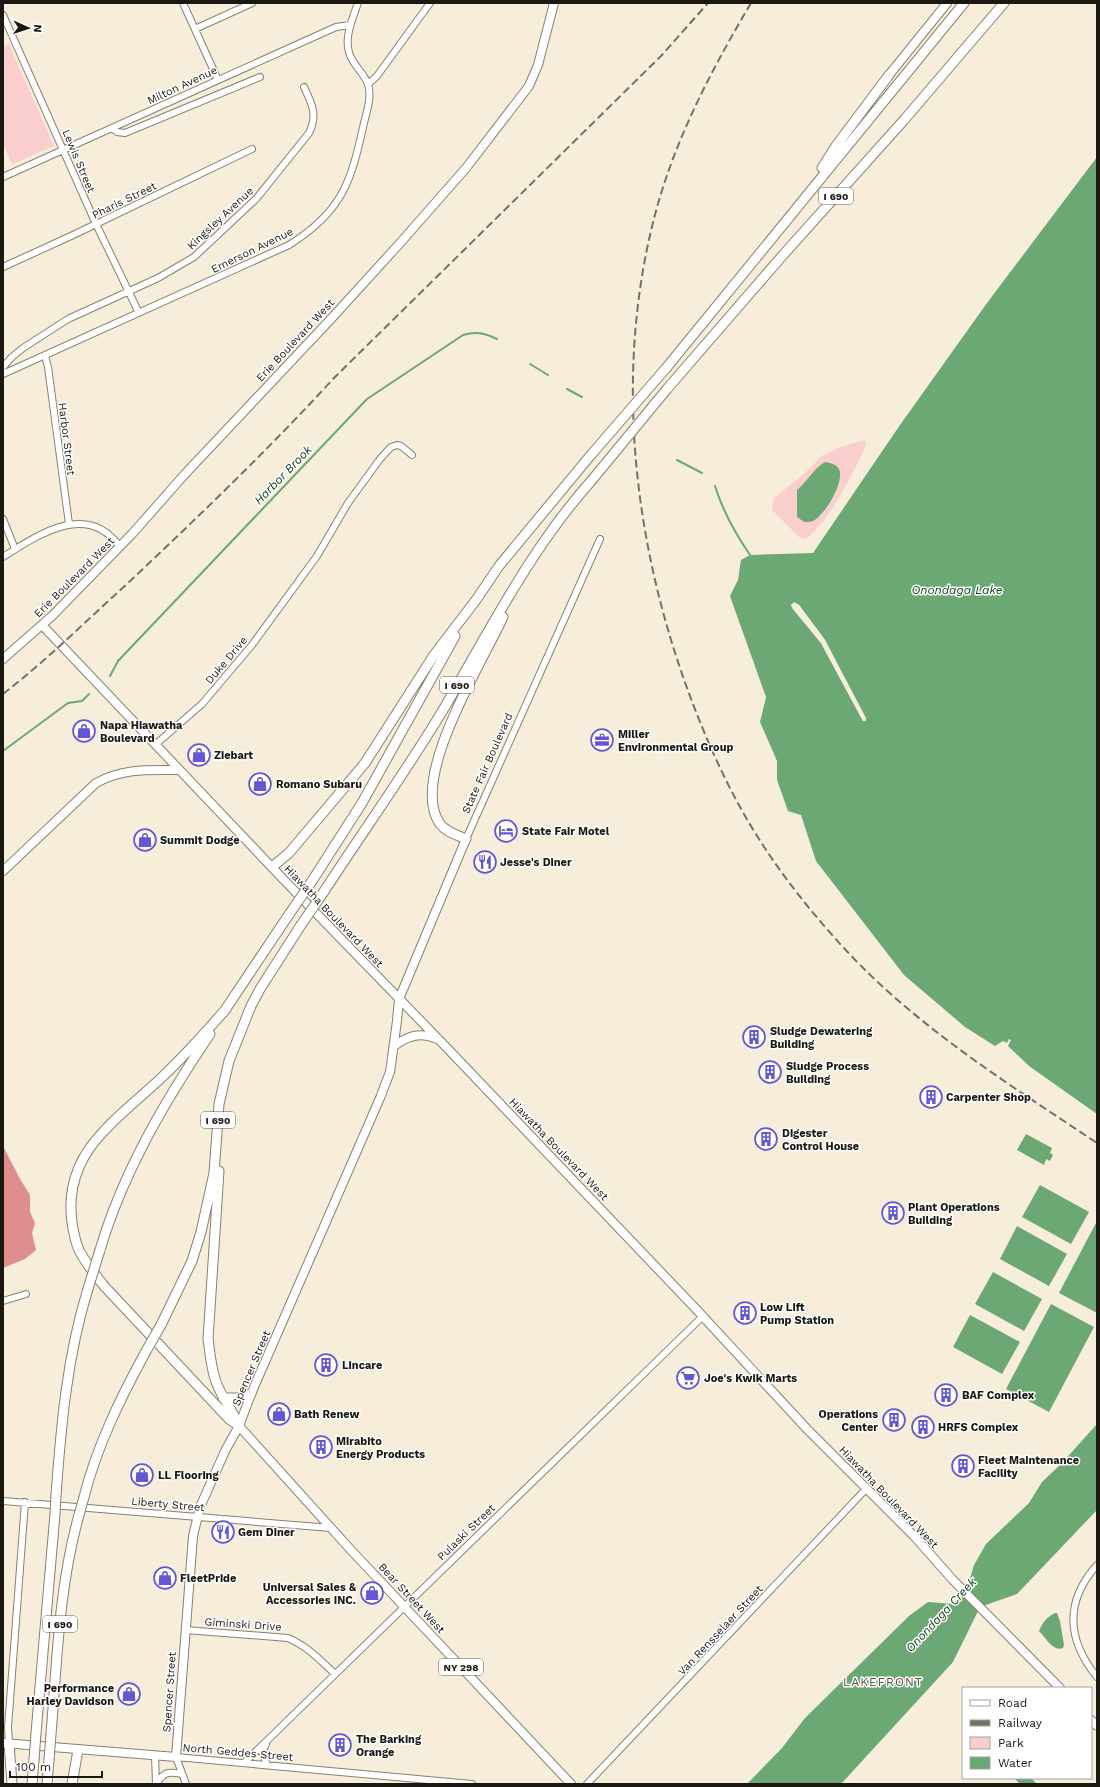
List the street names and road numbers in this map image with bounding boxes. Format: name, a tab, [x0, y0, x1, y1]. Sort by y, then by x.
street label: Milton Avenue	[145, 64, 219, 107]
street label: Lewis Street	[59, 128, 98, 195]
street label: Pharis Street	[90, 179, 159, 222]
street label: Kingsley Avenue	[185, 184, 256, 252]
road number: I 690	[819, 188, 853, 204]
street label: Emerson Avenue	[209, 225, 295, 276]
street label: Erie Boulevard West	[254, 296, 337, 384]
street label: Harbor Street	[56, 402, 77, 477]
street label: Erie Boulevard West	[32, 534, 117, 620]
street label: Duke Drive	[203, 634, 250, 687]
road number: I 690	[440, 677, 474, 693]
street label: State Fair Boulevard	[459, 711, 516, 816]
street label: Hiawatha Boulevard West	[281, 863, 386, 970]
street label: Hiawatha Boulevard West	[506, 1096, 611, 1203]
road number: I 690	[201, 1112, 235, 1128]
street label: Spencer Street	[230, 1328, 273, 1408]
street label: Hiawatha Boulevard West	[836, 1444, 941, 1551]
street label: Liberty Street	[131, 1495, 206, 1514]
street label: Pulaski Street	[435, 1501, 498, 1563]
street label: Bear Street West	[376, 1561, 448, 1636]
street label: Van Rensselaer Street	[675, 1582, 766, 1678]
street label: Giminski Drive	[204, 1615, 282, 1634]
road number: I 690	[43, 1616, 77, 1632]
street label: Spencer Street	[160, 1651, 179, 1733]
road number: NY 298	[439, 1659, 483, 1675]
street label: North Geddes Street	[182, 1741, 294, 1764]

